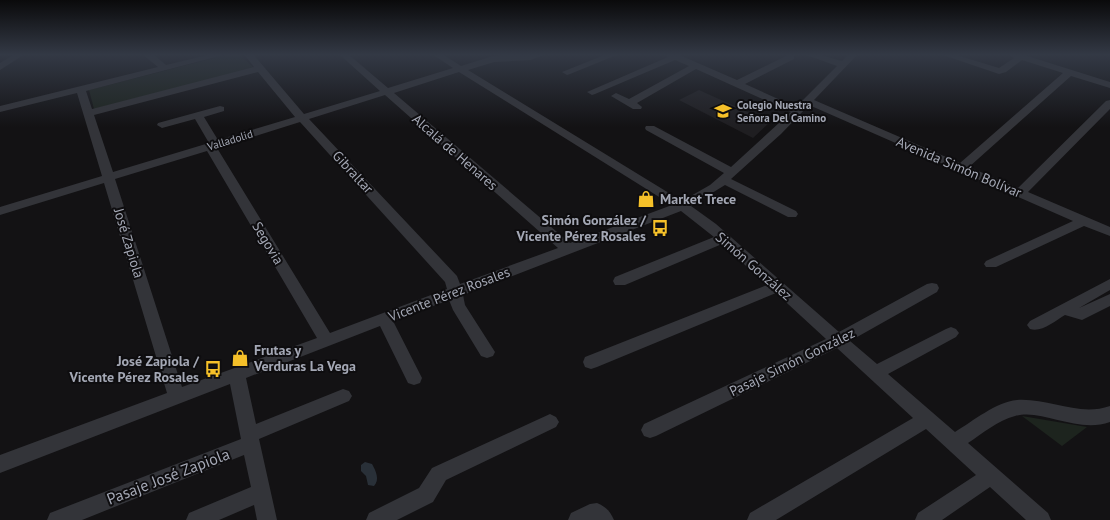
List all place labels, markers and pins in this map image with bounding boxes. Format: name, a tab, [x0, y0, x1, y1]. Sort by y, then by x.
place label: Colegio Nuestra Señora Del Camino	[737, 98, 826, 125]
school or university icon: Colegio Nuestra Señora Del Camino	[713, 101, 733, 121]
shop icon: Market Trece	[636, 189, 656, 209]
place label: Market Trece	[660, 190, 736, 208]
place label: Simón González / Vicente Pérez Rosales	[515, 211, 647, 245]
bus stop icon: Simón González / Vicente Pérez Rosales	[650, 218, 670, 238]
place label: Frutas y Verduras La Vega	[253, 341, 356, 375]
shop icon: Frutas y Verduras La Vega	[230, 348, 250, 368]
place label: José Zapiola / Vicente Pérez Rosales	[68, 352, 200, 386]
bus stop icon: José Zapiola / Vicente Pérez Rosales	[203, 359, 223, 379]

